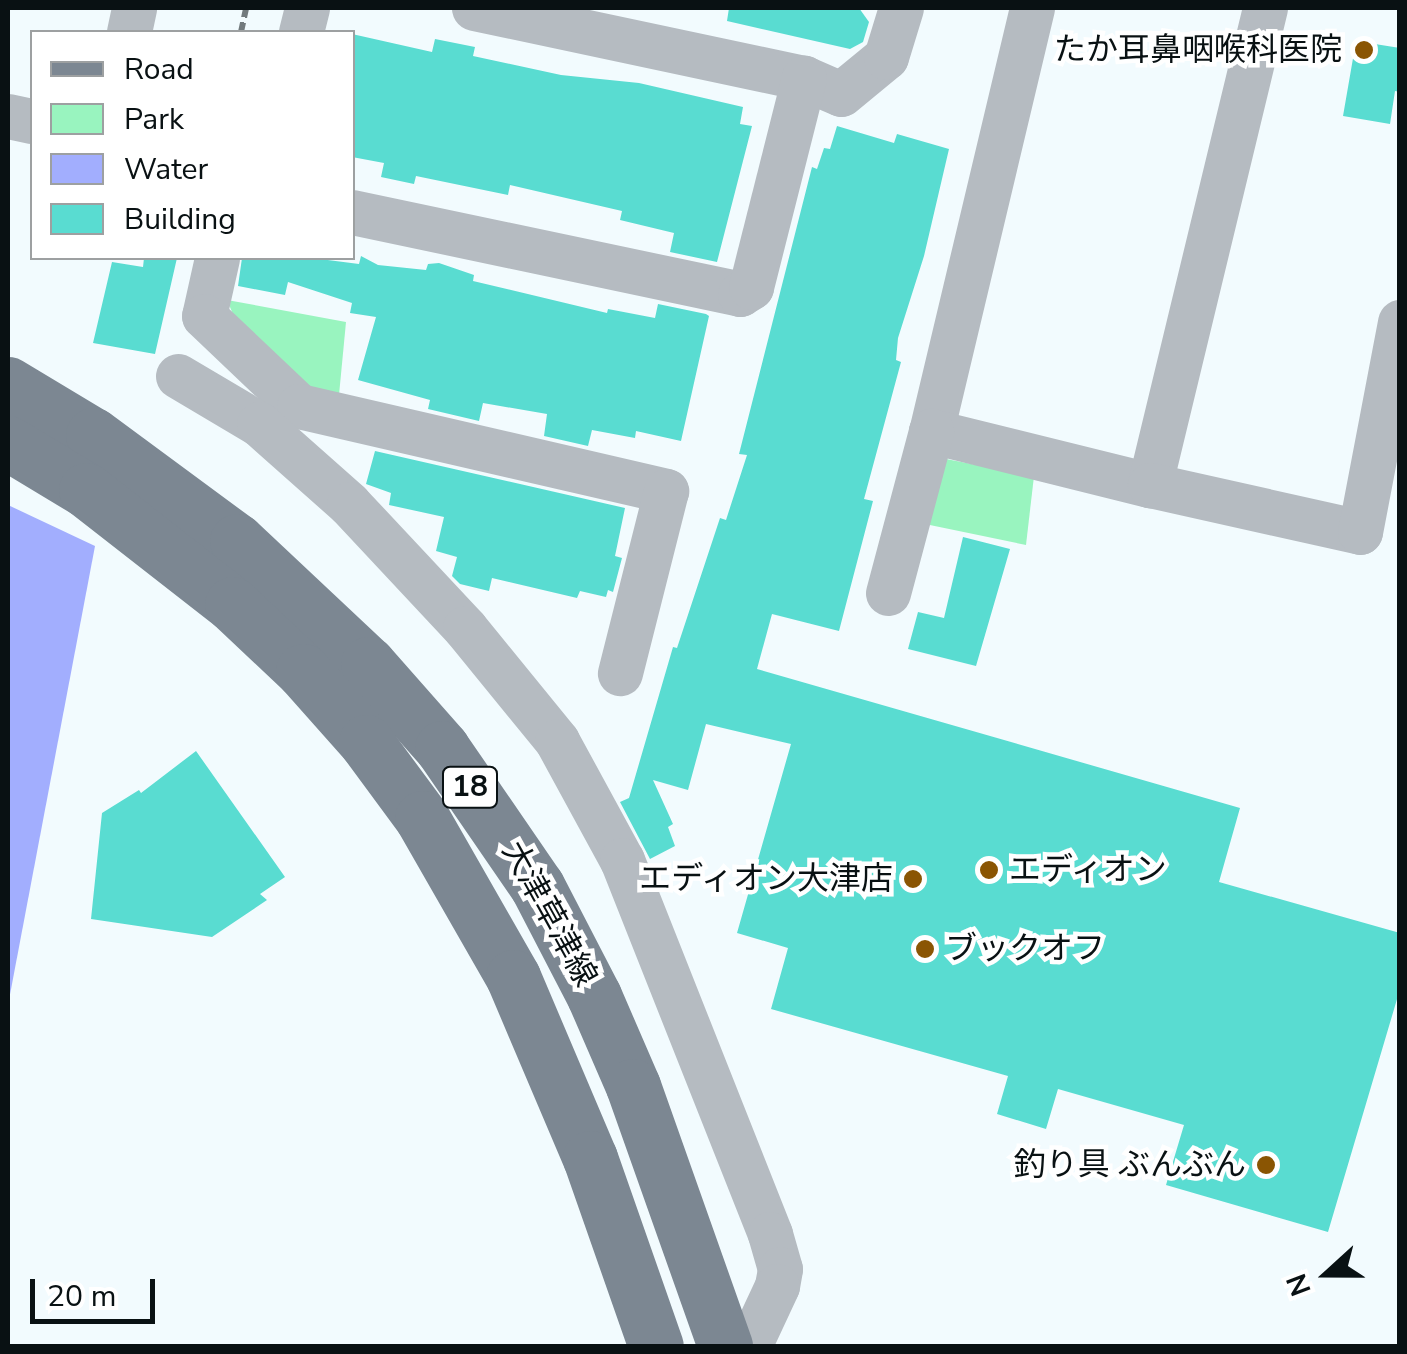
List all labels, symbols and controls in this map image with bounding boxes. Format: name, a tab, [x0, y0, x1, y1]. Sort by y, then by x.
legend	[30, 30, 355, 260]
place label: たか耳鼻咽喉科医院	[1054, 31, 1342, 69]
marker: たか耳鼻咽喉科医院	[1351, 37, 1377, 63]
text: Road	[124, 49, 194, 90]
text: Park	[124, 99, 184, 140]
text: Water	[124, 149, 208, 190]
text: Building	[124, 199, 236, 240]
road number: 18	[440, 762, 500, 812]
street label: 大津草津線	[493, 835, 605, 993]
place label: エディオン	[1009, 851, 1169, 889]
marker: エディオン	[978, 859, 1000, 881]
place label: エディオン大津店	[637, 860, 893, 898]
marker: エディオン大津店	[902, 868, 924, 890]
place label: ブックオフ	[945, 930, 1105, 968]
marker: ブックオフ	[914, 938, 936, 960]
place label: 釣り具 ぶんぶん	[1014, 1146, 1246, 1184]
marker: 釣り具 ぶんぶん	[1255, 1154, 1277, 1176]
north arrow	[1277, 1224, 1377, 1324]
scale bar	[35, 1259, 160, 1321]
text: N	[1278, 1268, 1320, 1301]
text: 20 m	[47, 1276, 116, 1317]

